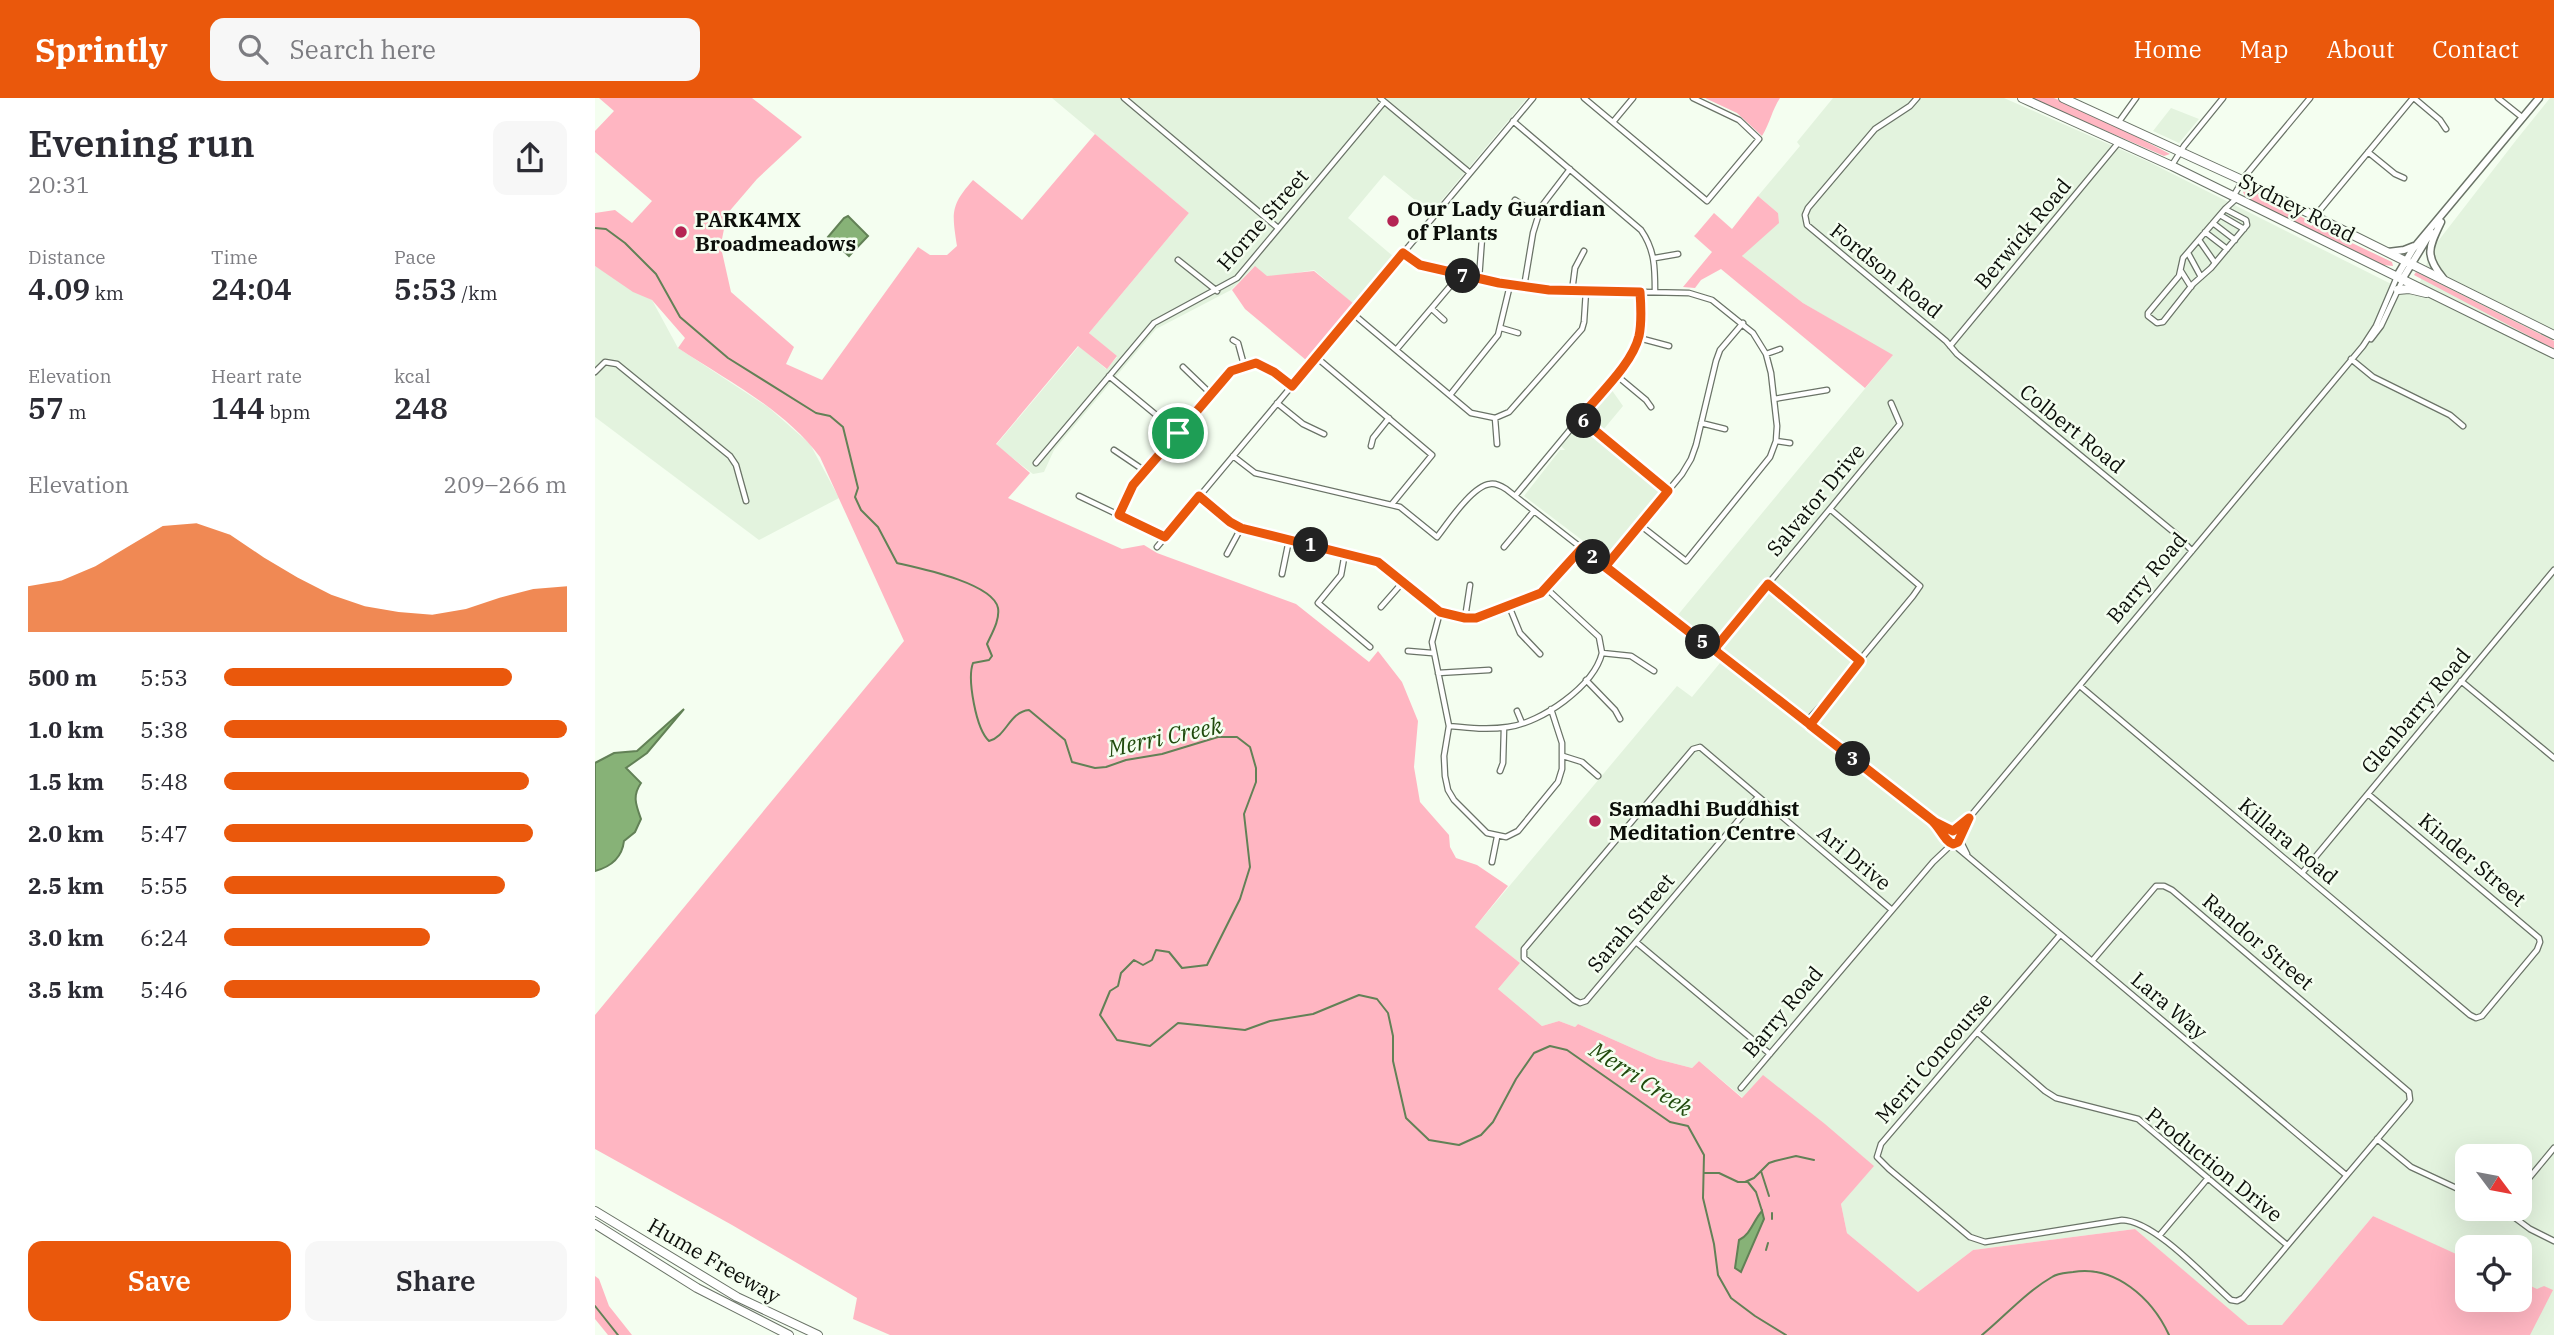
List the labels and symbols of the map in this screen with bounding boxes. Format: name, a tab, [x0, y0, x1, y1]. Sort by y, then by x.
street label: Horne Street	[1210, 163, 1314, 276]
street label: Sydney Road	[2235, 166, 2361, 248]
street label: Berwick Road	[1968, 172, 2077, 295]
place label: Our Lady Guardian of Plants	[1407, 194, 1606, 246]
place label: PARK4MX Broadmeadows	[695, 205, 856, 257]
marker: Our Lady Guardian of Plants	[1385, 213, 1401, 229]
street label: Fordson Road	[1825, 216, 1949, 324]
marker: PARK4MX Broadmeadows	[673, 224, 689, 240]
pin: 7	[1445, 258, 1481, 294]
street label: Colbert Road	[2014, 377, 2131, 479]
pin	[1148, 403, 1208, 463]
pin: 6	[1567, 404, 1601, 438]
street label: Salvator Drive	[1760, 437, 1871, 562]
street label: Barry Road	[2100, 526, 2193, 629]
pin: 1	[1293, 528, 1329, 562]
pin: 2	[1576, 540, 1611, 574]
pin: 5	[1685, 624, 1721, 660]
street label: Glenbarry Road	[2354, 642, 2476, 779]
water label: Merri Creek	[1104, 709, 1226, 763]
pin: 3	[1835, 742, 1871, 776]
street label: Killara Road	[2233, 791, 2344, 890]
place label: Samadhi Buddhist Meditation Centre	[1609, 794, 1799, 846]
street label: Kinder Street	[2413, 806, 2532, 912]
marker: Samadhi Buddhist Meditation Centre	[1587, 813, 1603, 829]
street label: Ari Drive	[1812, 818, 1897, 896]
street label: Sarah Street	[1580, 867, 1680, 978]
street label: Randor Street	[2197, 887, 2320, 996]
street label: Barry Road	[1736, 960, 1829, 1063]
street label: Lara Way	[2126, 965, 2214, 1046]
street label: Merri Concourse	[1869, 986, 1998, 1129]
water label: Merri Creek	[1584, 1033, 1699, 1123]
street label: Production Drive	[2141, 1100, 2289, 1228]
north arrow	[2455, 1144, 2532, 1222]
street label: Hume Freeway	[643, 1211, 787, 1310]

